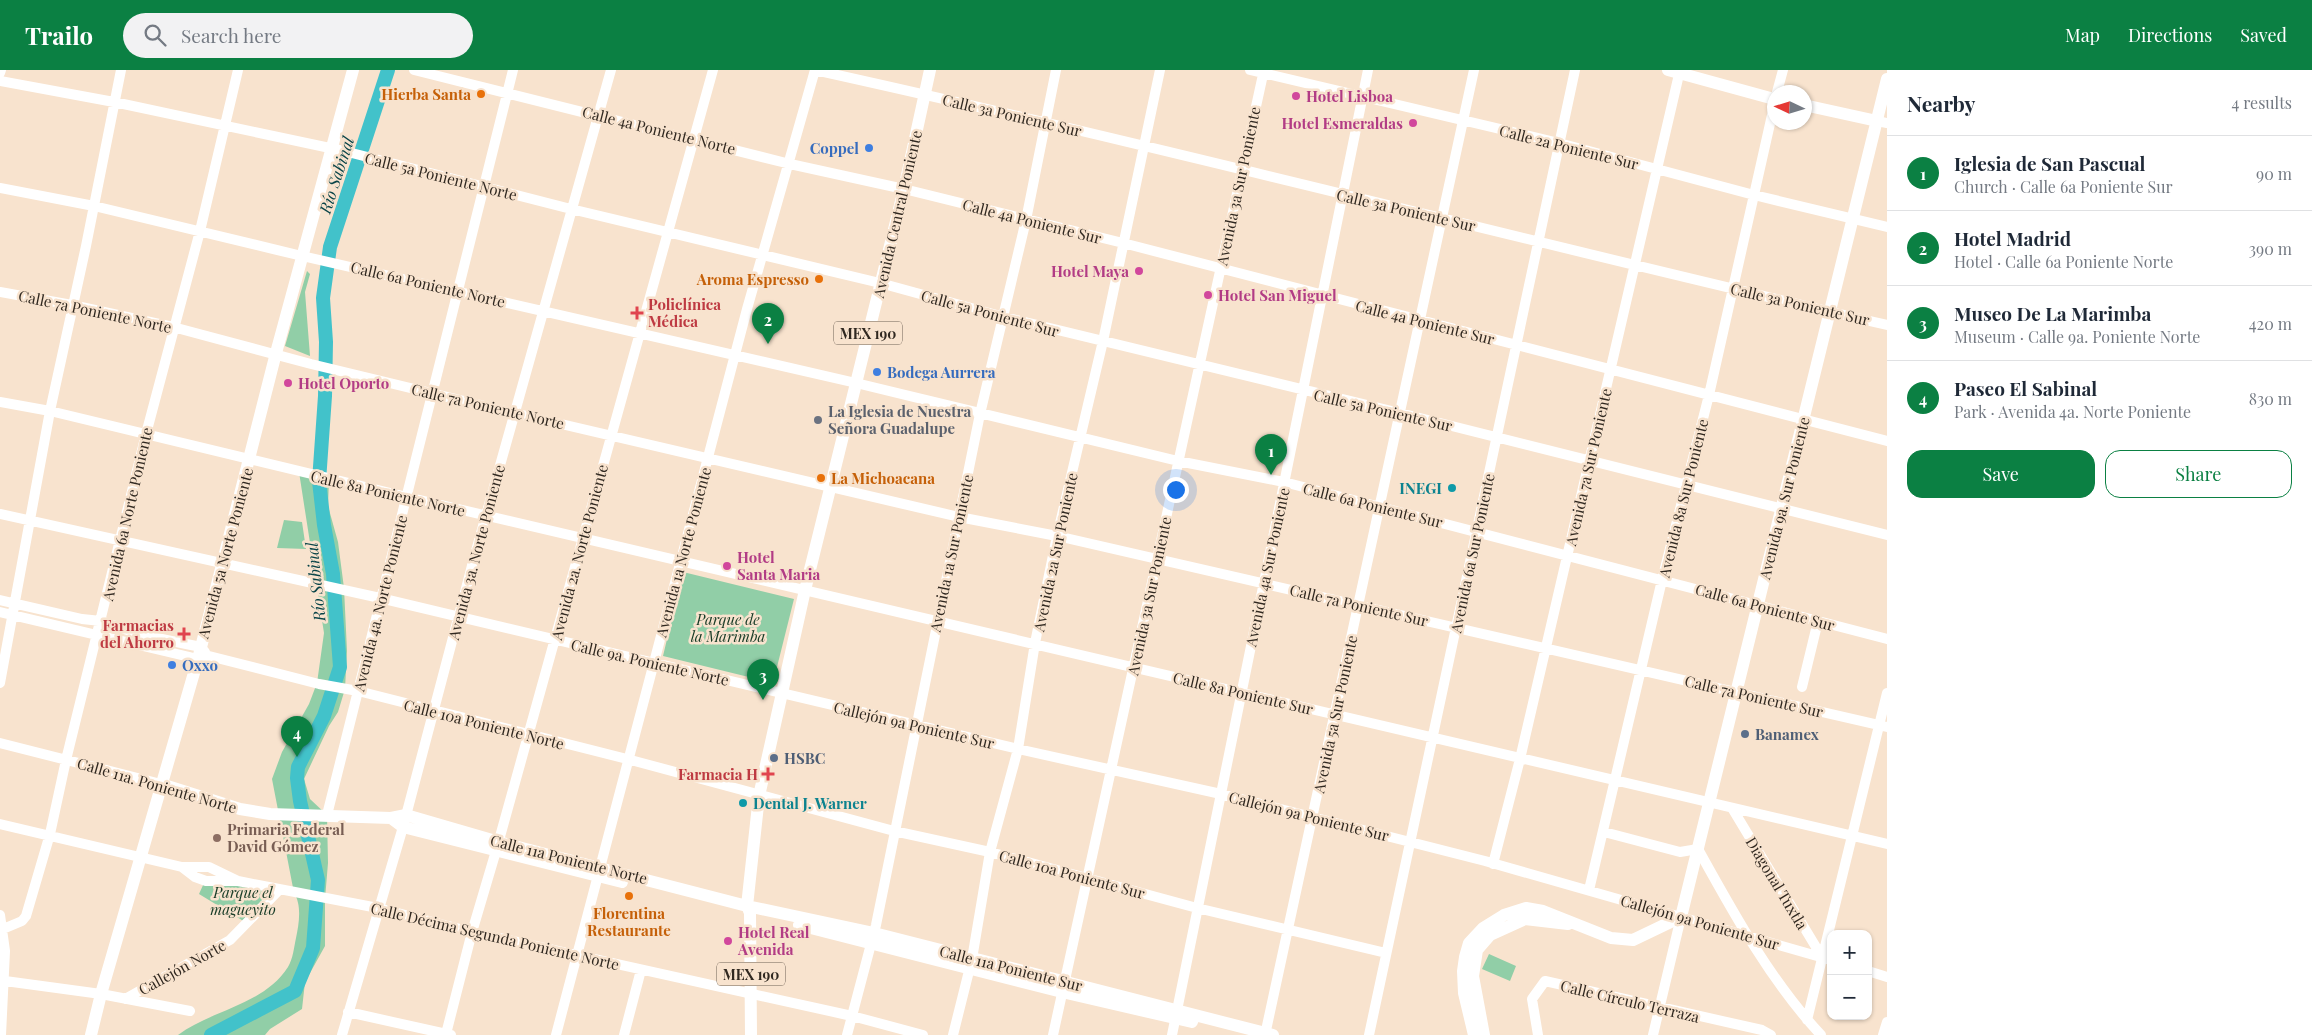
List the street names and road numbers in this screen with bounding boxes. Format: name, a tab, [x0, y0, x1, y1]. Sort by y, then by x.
street label: Calle 3a Poniente Sur	[940, 89, 1084, 141]
street label: Calle 4a Poniente Norte	[580, 101, 738, 159]
street label: Avenida 3a Sur Poniente	[1211, 105, 1265, 268]
street label: Calle 2a Poniente Sur	[1497, 120, 1641, 174]
street label: Avenida Central Poniente	[868, 128, 926, 301]
street label: Calle 5a Poniente Norte	[363, 147, 519, 205]
street label: Calle 3a Poniente Sur	[1334, 184, 1478, 236]
street label: Calle 4a Poniente Sur	[960, 194, 1104, 248]
street label: Calle 6a Poniente Norte	[349, 257, 507, 311]
street label: Calle 3a Poniente Sur	[1728, 278, 1872, 330]
street label: Calle 7a Poniente Norte	[17, 285, 173, 337]
street label: Calle 5a Poniente Sur	[919, 285, 1061, 341]
street label: Calle 4a Poniente Sur	[1353, 295, 1497, 349]
road number: MEX 190	[834, 322, 902, 344]
street label: Calle 7a Poniente Norte	[410, 379, 566, 433]
street label: Calle 5a Poniente Sur	[1312, 384, 1455, 436]
street label: Avenida 7a Sur Poniente	[1560, 386, 1616, 549]
street label: Avenida 9a. Sur Poniente	[1754, 415, 1814, 582]
street label: Avenida 8a Sur Poniente	[1653, 417, 1712, 580]
street label: Avenida 6a Norte Poniente	[97, 425, 157, 604]
street label: Avenida 3a. Norte Poniente	[443, 462, 509, 643]
street label: Avenida 2a. Norte Poniente	[546, 462, 612, 643]
street label: Avenida 5a Norte Poniente	[192, 465, 257, 642]
street label: Avenida 1a Norte Poniente	[650, 465, 715, 640]
street label: Calle 8a Poniente Norte	[309, 466, 467, 520]
street label: Avenida 2a Sur Poniente	[1028, 471, 1082, 634]
street label: Avenida 6a Sur Poniente	[1445, 471, 1499, 636]
street label: Avenida 1a Sur Poniente	[924, 472, 977, 635]
street label: Calle 6a Poniente Sur	[1301, 478, 1445, 532]
street label: Avenida 4a Sur Poniente	[1240, 486, 1294, 649]
street label: Avenida 4a. Norte Poniente	[348, 513, 412, 694]
street label: Avenida 3a Sur Poniente	[1122, 515, 1176, 678]
street label: Calle 7a Poniente Sur	[1288, 579, 1431, 631]
street label: Calle 6a Poniente Sur	[1693, 579, 1837, 635]
street label: Avenida 5a Sur Poniente	[1308, 633, 1362, 796]
street label: Calle 9a. Poniente Norte	[569, 634, 731, 690]
street label: Calle 8a Poniente Sur	[1171, 667, 1315, 719]
street label: Calle 7a Poniente Sur	[1683, 670, 1826, 722]
street label: Calle 10a Poniente Norte	[402, 694, 566, 754]
street label: Callejón 9a Poniente Sur	[832, 697, 997, 753]
street label: Calle 11a. Poniente Norte	[75, 753, 239, 817]
street label: Callejón 9a Poniente Sur	[1227, 786, 1391, 846]
street label: Calle 11a Poniente Norte	[488, 830, 650, 888]
street label: Diagonal Tuxtla	[1741, 833, 1813, 933]
street label: Calle 10a Poniente Sur	[997, 845, 1147, 903]
street label: Callejón 9a Poniente Sur	[1618, 890, 1782, 954]
street label: Calle Décima Segunda Poniente Norte	[369, 898, 621, 974]
street label: Callejón Norte	[135, 935, 229, 999]
street label: Calle 11a Poniente Sur	[937, 941, 1085, 996]
road number: MEX 190	[717, 962, 785, 986]
street label: Calle Círculo Terraza	[1559, 975, 1702, 1027]

